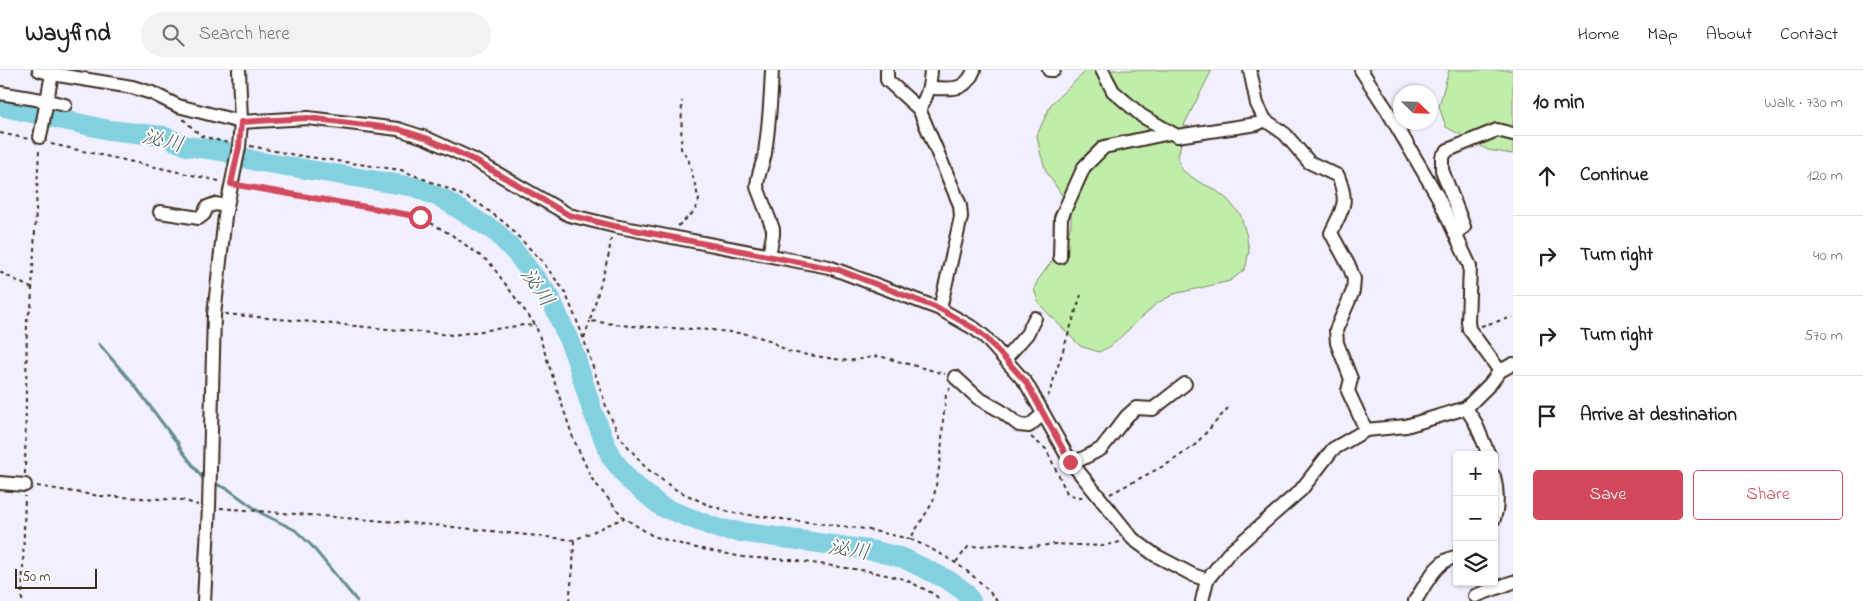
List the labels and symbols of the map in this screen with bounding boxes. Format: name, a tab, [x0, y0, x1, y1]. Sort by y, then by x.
north arrow	[1393, 85, 1438, 130]
water label: 泌川	[139, 123, 186, 161]
route start	[409, 206, 432, 229]
water label: 泌川	[512, 262, 561, 314]
route end	[1059, 451, 1082, 474]
water label: 泌川	[826, 533, 872, 569]
scale bar	[15, 566, 98, 589]

